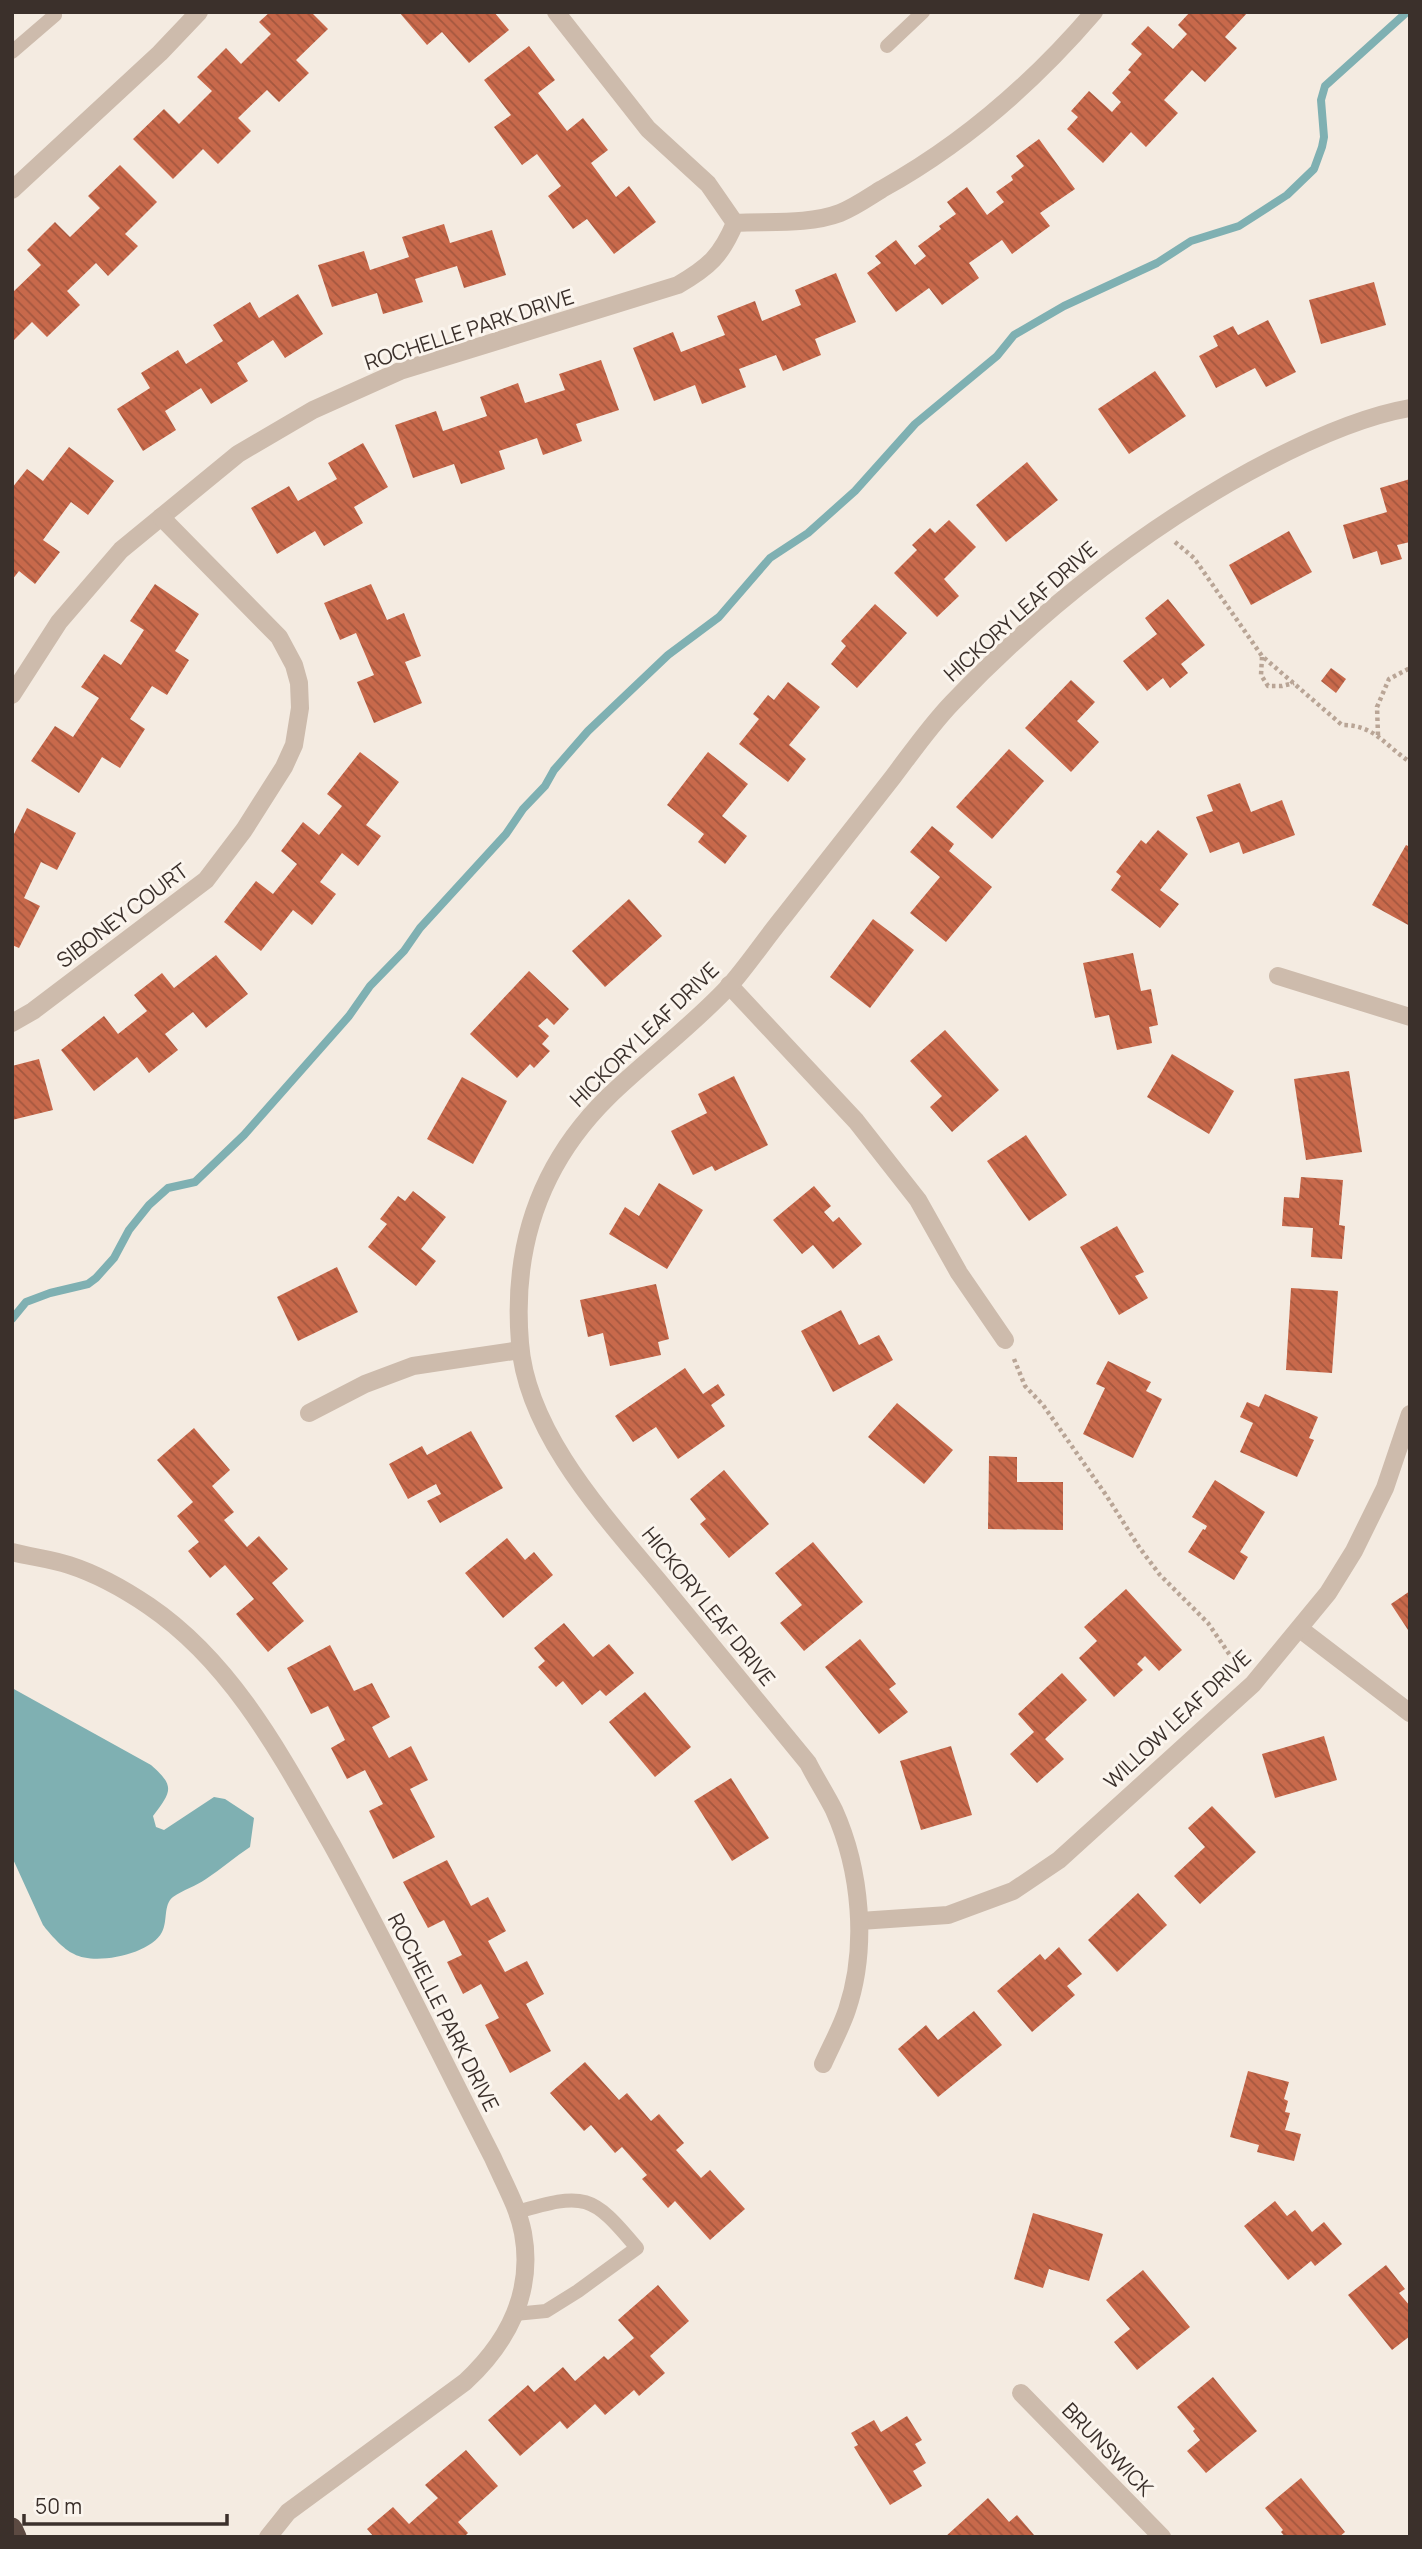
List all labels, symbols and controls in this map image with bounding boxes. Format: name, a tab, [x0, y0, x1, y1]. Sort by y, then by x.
street label: ROCHELLE PARK DRIVE	[361, 282, 577, 376]
street label: HICKORY LEAF DRIVE	[937, 535, 1103, 687]
street label: SIBONEY COURT	[50, 856, 194, 974]
street label: HICKORY LEAF DRIVE	[563, 956, 725, 1112]
street label: HICKORY LEAF DRIVE	[636, 1521, 782, 1691]
street label: WILLOW LEAF DRIVE	[1097, 1643, 1257, 1795]
street label: ROCHELLE PARK DRIVE	[382, 1908, 506, 2116]
street label: BRUNSWICK	[1056, 2396, 1160, 2502]
scale bar	[24, 2482, 228, 2526]
text: 50 m	[35, 2492, 82, 2520]

